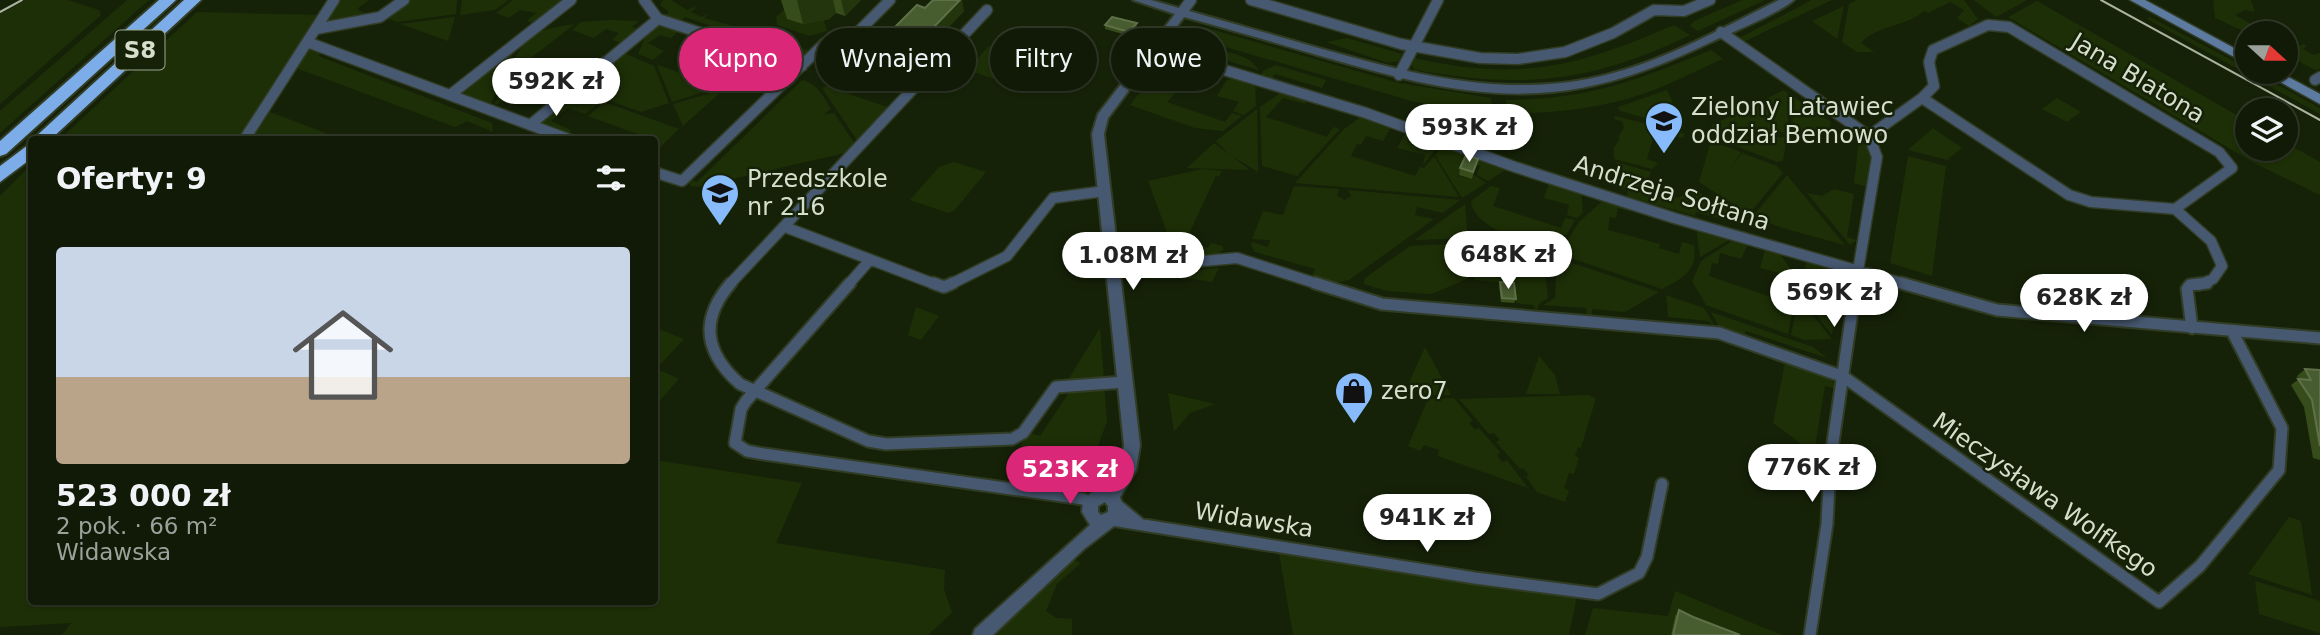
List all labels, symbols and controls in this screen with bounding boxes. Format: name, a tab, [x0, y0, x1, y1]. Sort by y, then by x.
north arrow	[2235, 21, 2298, 84]
map controls	[2235, 21, 2298, 161]
street label: Jana Blatona	[2064, 26, 2210, 129]
chip: Kupno	[679, 28, 802, 91]
chip: Wynajem	[816, 28, 976, 91]
chip: Filtry	[990, 28, 1097, 91]
chip: Nowe	[1111, 28, 1226, 91]
road number: S8	[116, 31, 164, 70]
pin: 592K zł	[491, 58, 621, 118]
text: 592K zł	[508, 68, 604, 94]
place label: Zielony Latawiec oddział Bemowo	[1691, 93, 1894, 149]
button: layers	[2235, 98, 2298, 161]
school or university icon: Zielony Latawiec oddział Bemowo	[1643, 100, 1685, 155]
pin: 593K zł	[1404, 104, 1534, 164]
text: 593K zł	[1421, 114, 1517, 140]
street label: Andrzeja Sołtana	[1570, 150, 1774, 236]
icon: filters	[592, 159, 630, 197]
text: Oferty: 9	[56, 161, 207, 196]
place label: Przedszkole nr 216	[747, 165, 888, 221]
school or university icon: Przedszkole nr 216	[699, 172, 741, 227]
pin: 1.08M zł	[1061, 232, 1205, 292]
pin: 648K zł	[1443, 232, 1573, 291]
text: 648K zł	[1460, 241, 1556, 267]
text: 1.08M zł	[1078, 242, 1188, 268]
pin: 569K zł	[1769, 270, 1899, 329]
pin: 628K zł	[2019, 274, 2149, 334]
text: 569K zł	[1786, 279, 1882, 305]
text: 628K zł	[2036, 284, 2132, 310]
icon: home	[280, 292, 406, 418]
shop icon: zero7	[1333, 370, 1375, 425]
place label: zero7	[1381, 377, 1448, 405]
street label: Mieczysława Wolfkego	[1927, 407, 2163, 583]
pin: 776K zł	[1747, 444, 1877, 504]
pin: 523K zł	[1005, 447, 1135, 506]
text: 776K zł	[1764, 454, 1860, 480]
text: 523K zł	[1022, 456, 1118, 482]
text: 523 000 zł	[56, 478, 231, 513]
pin: 941K zł	[1362, 494, 1492, 554]
street label: Widawska	[1192, 497, 1316, 543]
text: 941K zł	[1379, 504, 1475, 530]
text: 2 pok. · 66 m²	[56, 513, 217, 539]
text: Widawska	[56, 539, 171, 565]

